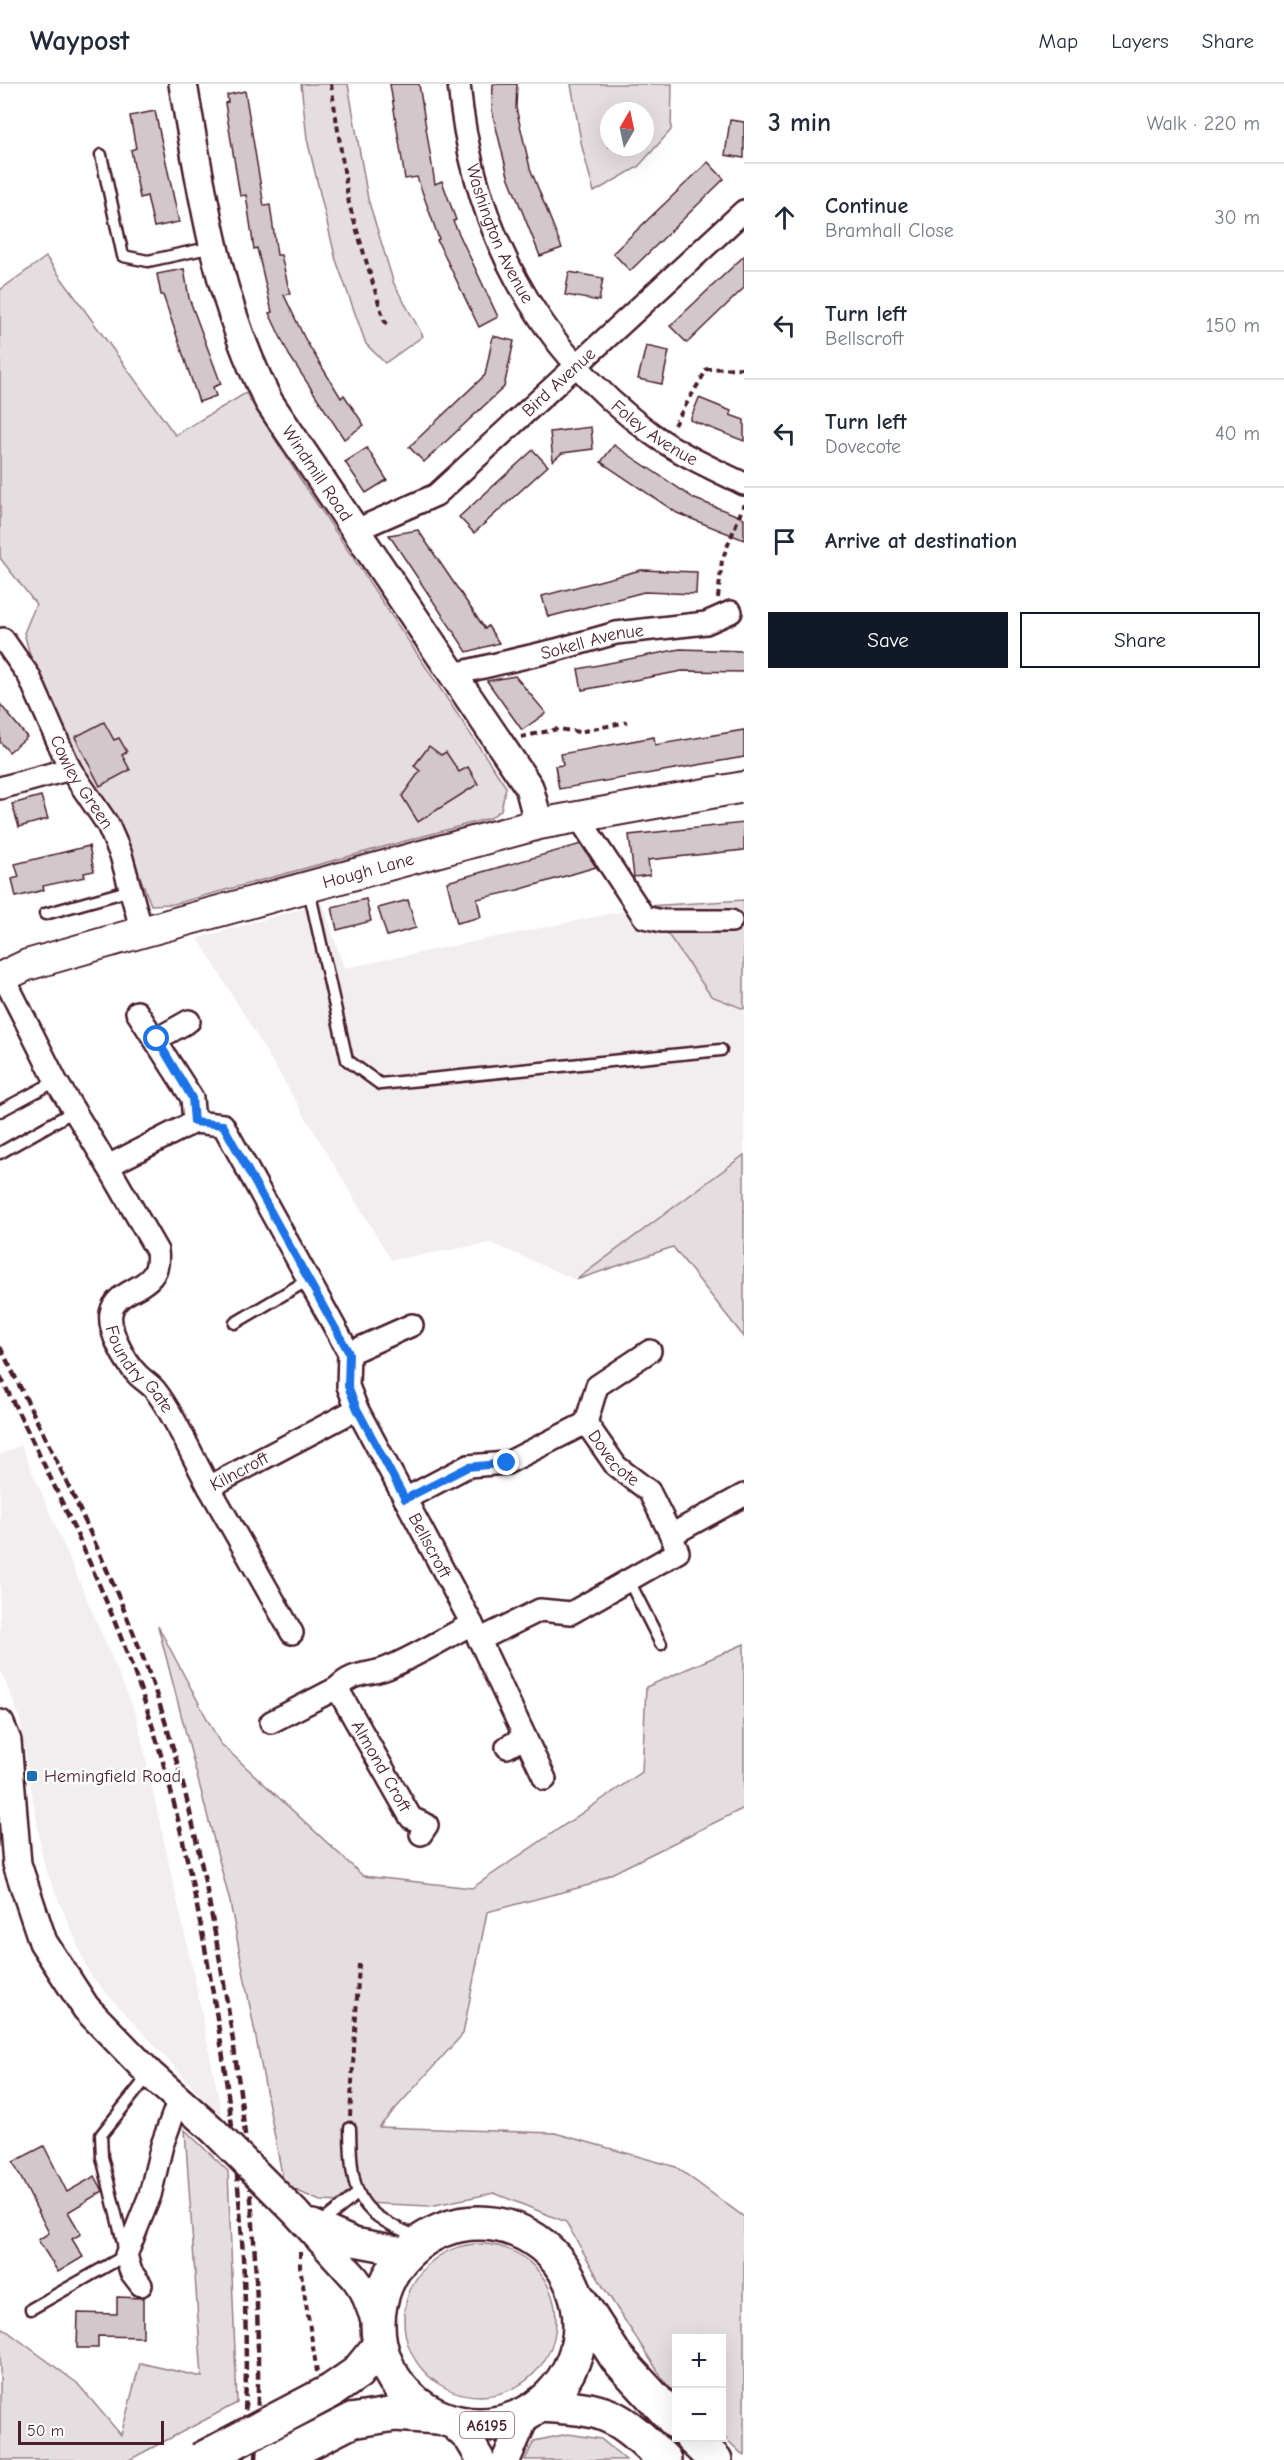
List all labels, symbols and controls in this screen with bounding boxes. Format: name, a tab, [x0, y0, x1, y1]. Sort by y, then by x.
text: Waypost	[30, 25, 130, 57]
text: Map	[1039, 29, 1078, 53]
text: Layers	[1111, 29, 1169, 53]
text: Share	[1202, 29, 1254, 53]
north arrow	[600, 102, 654, 156]
text: 3 min	[768, 108, 831, 138]
text: Walk · 220 m	[1146, 112, 1260, 135]
street label: Washington Avenue	[462, 162, 538, 307]
text: Continue	[825, 193, 908, 219]
icon: ahead	[768, 201, 801, 234]
text: 30 m	[1214, 206, 1260, 229]
text: Bramhall Close	[825, 219, 954, 242]
text: Turn left	[825, 301, 907, 327]
icon: left	[768, 309, 801, 342]
text: 150 m	[1206, 314, 1260, 337]
text: Bellscroft	[825, 327, 903, 350]
street label: Bird Avenue	[518, 343, 600, 421]
street label: Foley Avenue	[607, 396, 701, 470]
text: Turn left	[825, 409, 907, 435]
icon: left	[768, 417, 801, 450]
street label: Windmill Road	[277, 422, 357, 526]
text: 40 m	[1215, 422, 1260, 445]
text: Dovecote	[825, 435, 901, 458]
icon: arrive	[768, 525, 801, 558]
text: Arrive at destination	[825, 528, 1017, 554]
button: Save	[768, 612, 1008, 668]
button: Share	[1020, 612, 1260, 668]
street label: Sokell Avenue	[539, 620, 645, 664]
street label: Cowley Green	[45, 732, 118, 833]
street label: Hough Lane	[320, 848, 416, 893]
route start	[143, 1025, 169, 1051]
street label: Foundry Gate	[101, 1323, 178, 1417]
street label: Dovecote	[583, 1426, 643, 1491]
street label: Kilncroft	[206, 1447, 273, 1496]
route end	[493, 1449, 519, 1475]
street label: Bellscroft	[404, 1509, 456, 1582]
street label: Almond Croft	[347, 1717, 416, 1816]
place label: Hemingfield Road	[44, 1766, 181, 1787]
marker: Hemingfield Road	[25, 1769, 39, 1783]
map controls	[672, 2334, 726, 2442]
button: +	[672, 2334, 726, 2388]
button: −	[672, 2388, 726, 2442]
road number: A6195	[460, 2412, 514, 2438]
scale bar	[18, 2418, 164, 2446]
text: 50 m	[27, 2422, 64, 2440]

